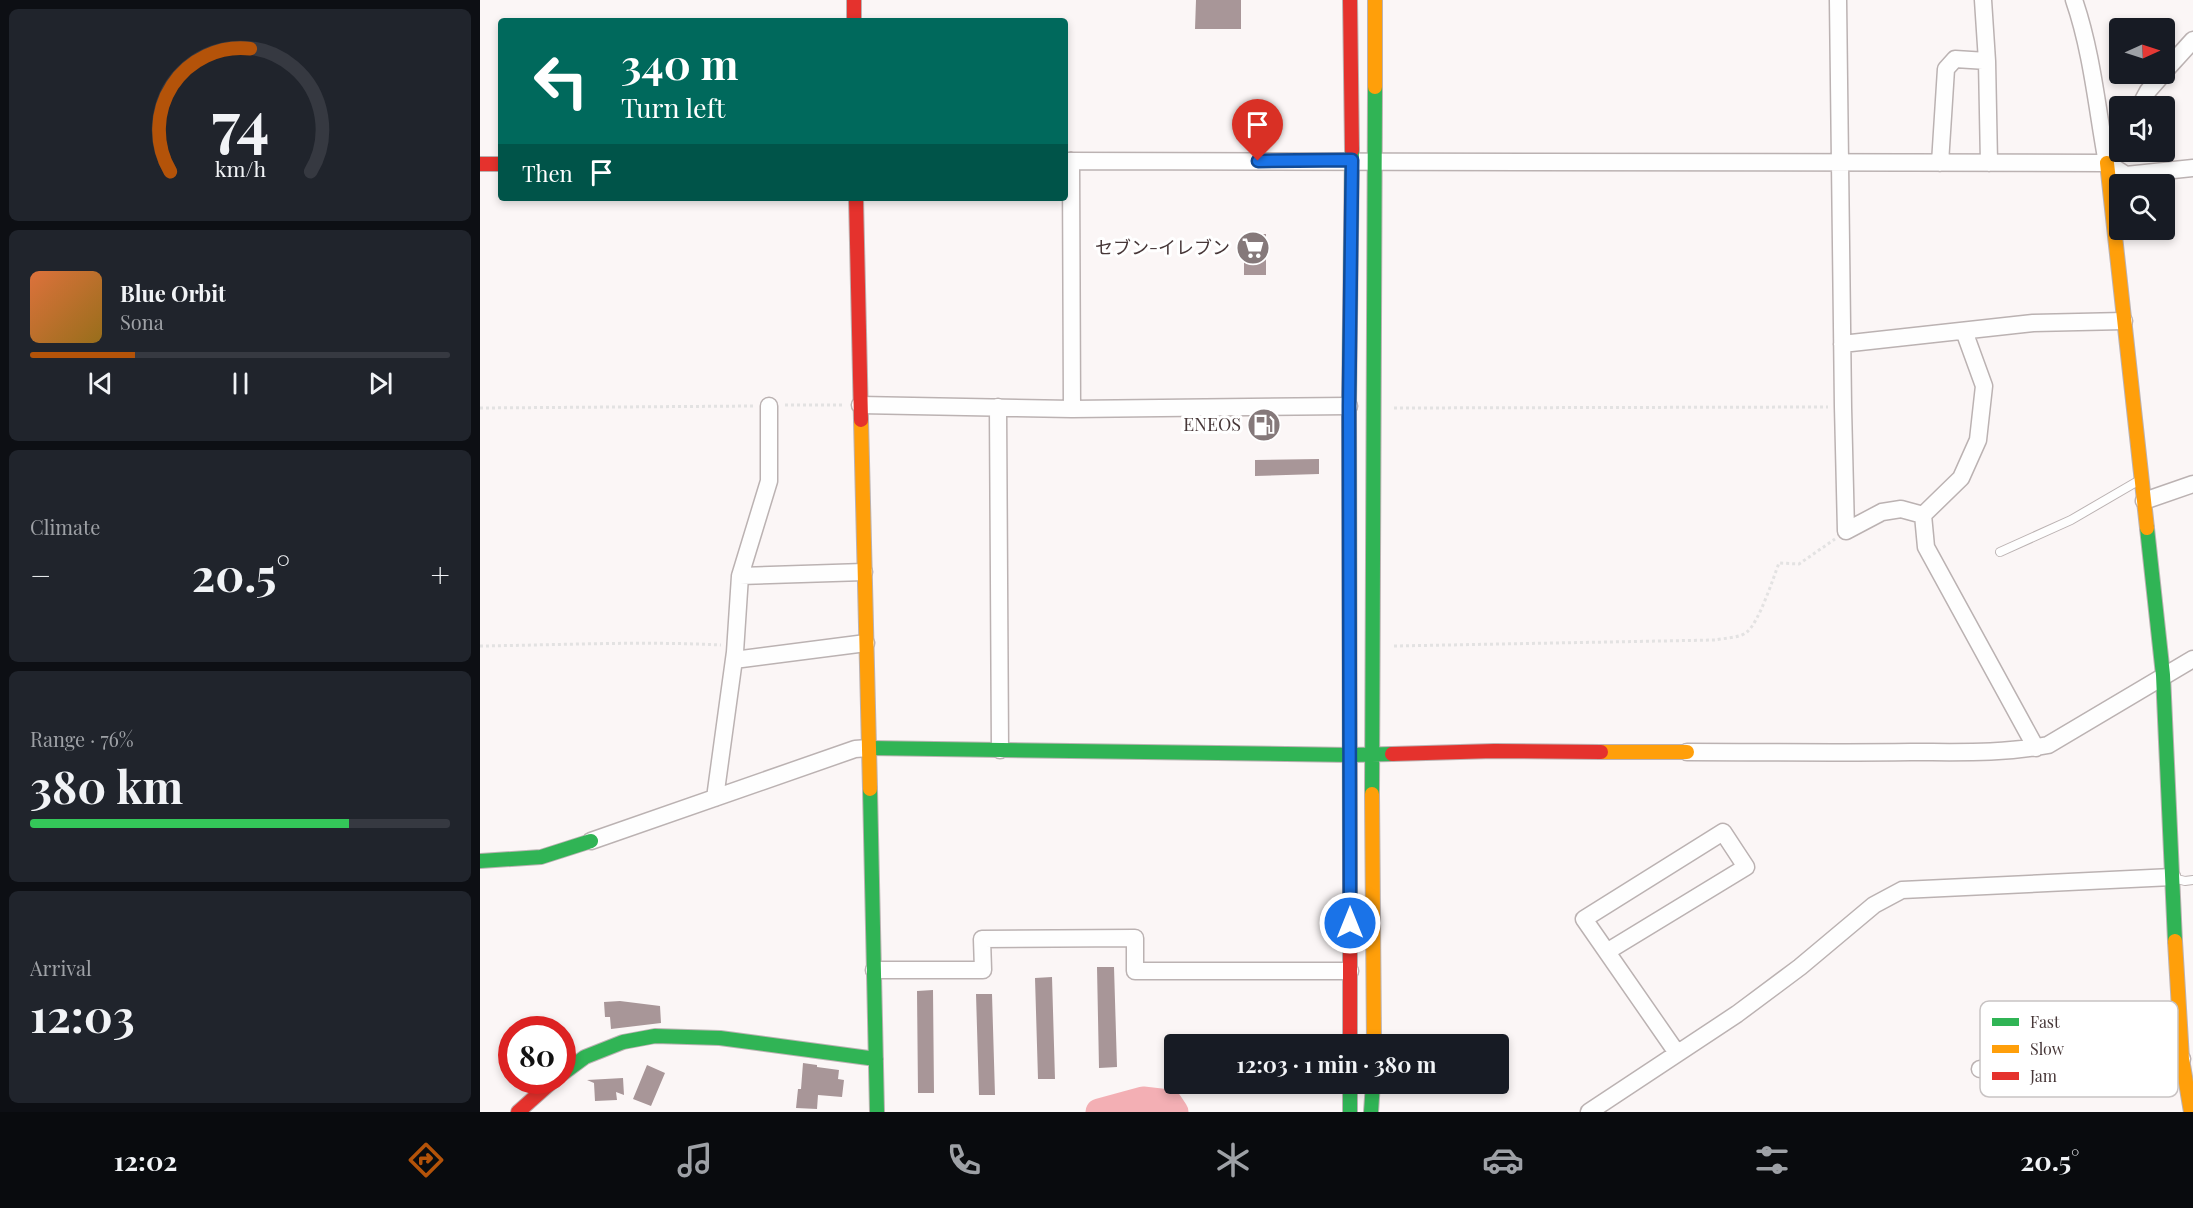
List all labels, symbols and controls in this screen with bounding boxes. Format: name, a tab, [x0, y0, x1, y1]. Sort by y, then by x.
north arrow	[2109, 18, 2175, 84]
map controls	[2109, 18, 2175, 240]
text: 340 m	[621, 35, 739, 91]
icon: left	[522, 42, 600, 120]
text: 74	[211, 78, 269, 162]
text: Turn left	[621, 89, 725, 125]
button: sound	[2109, 96, 2175, 162]
pin	[1232, 99, 1283, 161]
icon: arrive	[1241, 108, 1274, 141]
text: km/h	[214, 154, 266, 182]
icon: arrive	[585, 156, 618, 189]
text: Then	[522, 158, 573, 188]
button: search	[2109, 174, 2175, 240]
supermarket icon: セブン-イレブン	[1235, 230, 1271, 266]
place label: セブン-イレブン	[1095, 235, 1230, 259]
text: Blue Orbit	[120, 278, 226, 308]
text: Sona	[120, 308, 164, 335]
icon: previous	[84, 367, 117, 400]
icon: pause	[224, 367, 257, 400]
icon: next	[364, 367, 397, 400]
fuel station icon: ENEOS	[1246, 407, 1282, 443]
place label: ENEOS	[1183, 412, 1241, 436]
text: Climate	[30, 513, 100, 540]
text: 20.5°	[192, 543, 290, 603]
text: −	[30, 552, 51, 596]
text: +	[431, 552, 450, 596]
text: Range · 76%	[30, 725, 134, 752]
text: 380 km	[30, 755, 183, 815]
position arrow	[1318, 891, 1382, 955]
text: Arrival	[30, 954, 92, 981]
text: 12:03	[30, 984, 135, 1044]
legend	[1980, 1001, 2178, 1097]
text: Fast	[2030, 1011, 2060, 1032]
speed limit sign: 80	[498, 1016, 576, 1094]
text: Slow	[2030, 1038, 2065, 1059]
text: 12:03 · 1 min · 380 m	[1237, 1049, 1436, 1079]
text: Jam	[2029, 1065, 2057, 1086]
icon: directions	[405, 1139, 447, 1181]
icon: music	[674, 1139, 716, 1181]
icon: phone	[943, 1139, 985, 1181]
icon: climate	[1212, 1139, 1254, 1181]
icon: car	[1482, 1139, 1524, 1181]
icon: filters	[1751, 1139, 1793, 1181]
text: 12:02	[114, 1142, 177, 1178]
text: 20.5°	[2020, 1142, 2079, 1178]

